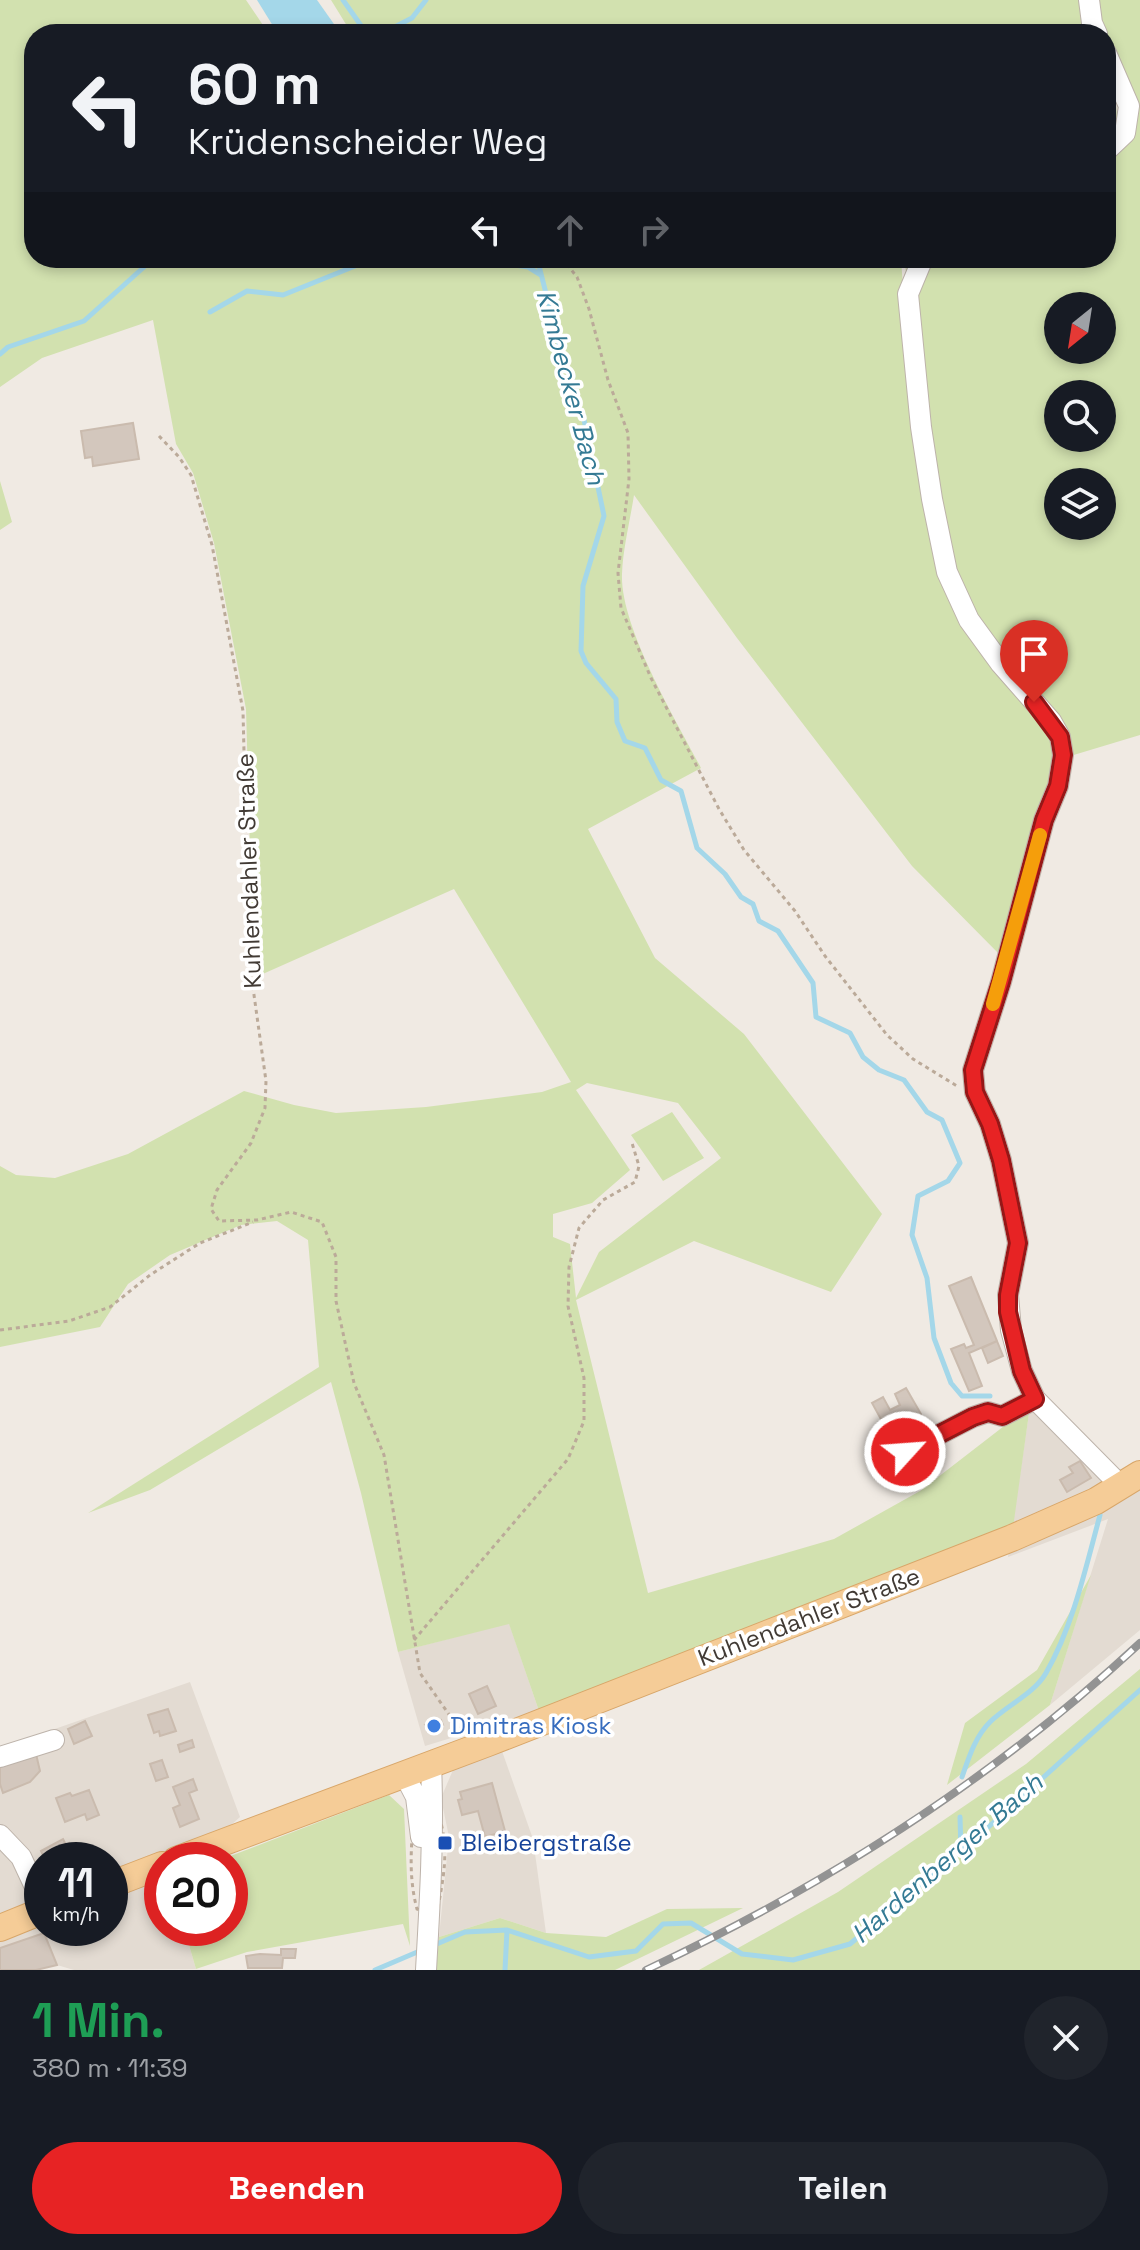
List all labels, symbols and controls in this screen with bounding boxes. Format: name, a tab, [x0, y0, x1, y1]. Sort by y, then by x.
text: 60 m	[188, 49, 321, 120]
icon: left	[56, 56, 160, 160]
text: Krüdenscheider Weg	[188, 119, 547, 165]
icon: left	[464, 208, 508, 252]
icon: ahead	[548, 208, 592, 252]
icon: right	[632, 208, 676, 252]
water label: Kimbecker Bach	[529, 286, 614, 489]
north arrow	[1044, 292, 1116, 364]
map controls	[1044, 292, 1116, 540]
button: search	[1044, 380, 1116, 452]
button: layers	[1044, 468, 1116, 540]
pin	[1000, 620, 1068, 702]
icon: arrive	[1012, 632, 1056, 676]
street label: Kuhlendahler Straße	[229, 753, 268, 989]
position arrow	[863, 1410, 947, 1494]
street label: Kuhlendahler Straße	[693, 1560, 924, 1673]
place label: Dimitras Kiosk	[450, 1710, 612, 1741]
marker: Dimitras Kiosk	[425, 1717, 443, 1735]
water label: Hardenberger Bach	[844, 1765, 1051, 1950]
place label: Bleibergstraße	[461, 1827, 632, 1858]
marker: Bleibergstraße	[436, 1834, 454, 1852]
speed limit sign: 20	[144, 1842, 248, 1946]
text: 11	[58, 1858, 94, 1909]
text: km/h	[52, 1901, 100, 1927]
text: 1 Min.	[32, 1990, 165, 2051]
button: close	[1024, 1996, 1108, 2080]
text: 380 m · 11:39	[32, 2051, 188, 2085]
button: Beenden	[32, 2142, 562, 2234]
button: Teilen	[578, 2142, 1108, 2234]

